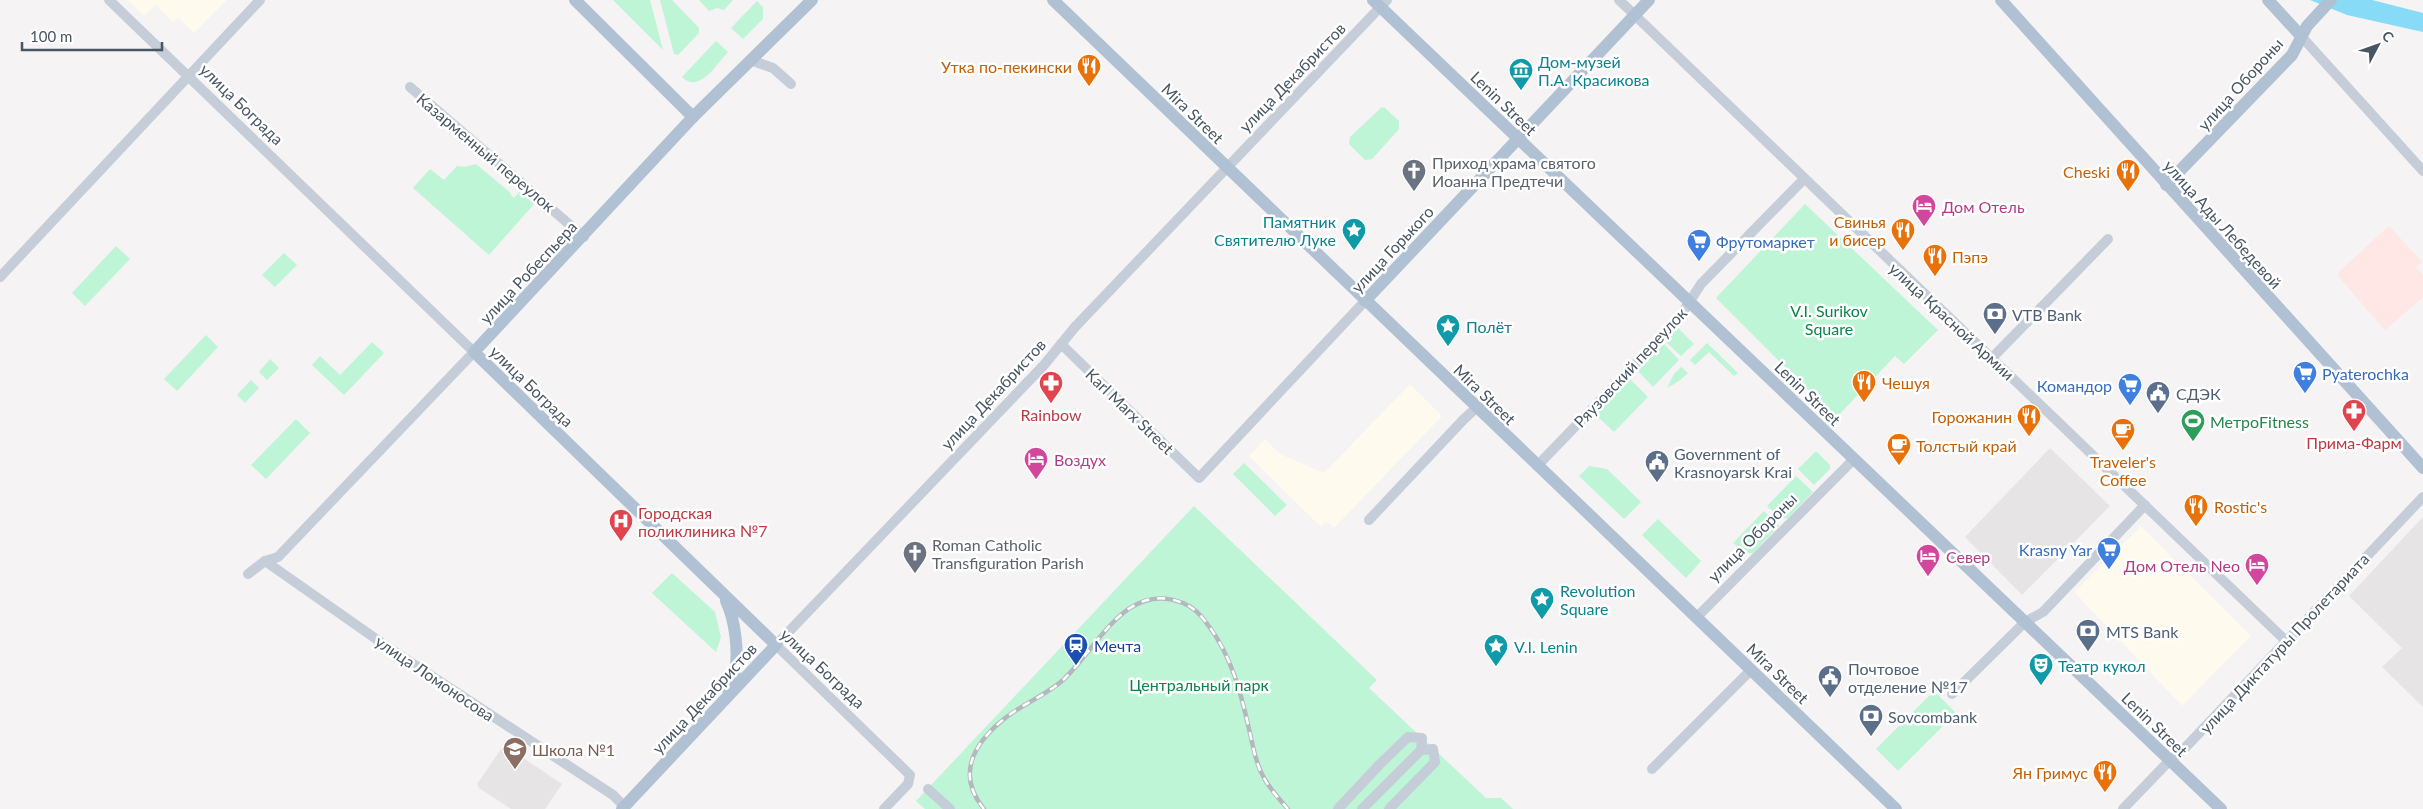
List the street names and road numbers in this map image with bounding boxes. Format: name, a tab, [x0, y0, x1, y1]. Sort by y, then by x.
street label: улица Декабристов	[1235, 18, 1349, 136]
street label: улица Обороны	[2194, 34, 2286, 134]
street label: улица Бограда	[197, 60, 287, 148]
street label: Lenin Street	[1467, 67, 1541, 139]
street label: Mira Street	[1158, 79, 1228, 147]
street label: Казарменный переулок	[413, 89, 559, 216]
street label: улица Ады Лебедевой	[2160, 156, 2286, 292]
street label: улица Горького	[1347, 202, 1437, 296]
street label: улица Робеспьера	[476, 217, 580, 327]
street label: улица Красной Армии	[1886, 258, 2018, 384]
street label: Ряузовский переулок	[1570, 303, 1691, 431]
street label: улица Декабристов	[937, 335, 1049, 453]
street label: улица Бограда	[487, 342, 577, 430]
street label: Lenin Street	[1771, 357, 1845, 429]
street label: Mira Street	[1450, 360, 1520, 428]
street label: Karl Marx Street	[1082, 364, 1178, 458]
street label: улица Обороны	[1704, 489, 1800, 585]
street label: улица Диктатуры Пролетариата	[2195, 549, 2373, 737]
street label: улица Бограда	[777, 624, 869, 712]
street label: улица Ломоносова	[372, 631, 498, 725]
street label: улица Декабристов	[648, 639, 760, 757]
street label: Mira Street	[1743, 639, 1813, 707]
street label: Lenin Street	[2118, 688, 2192, 760]

